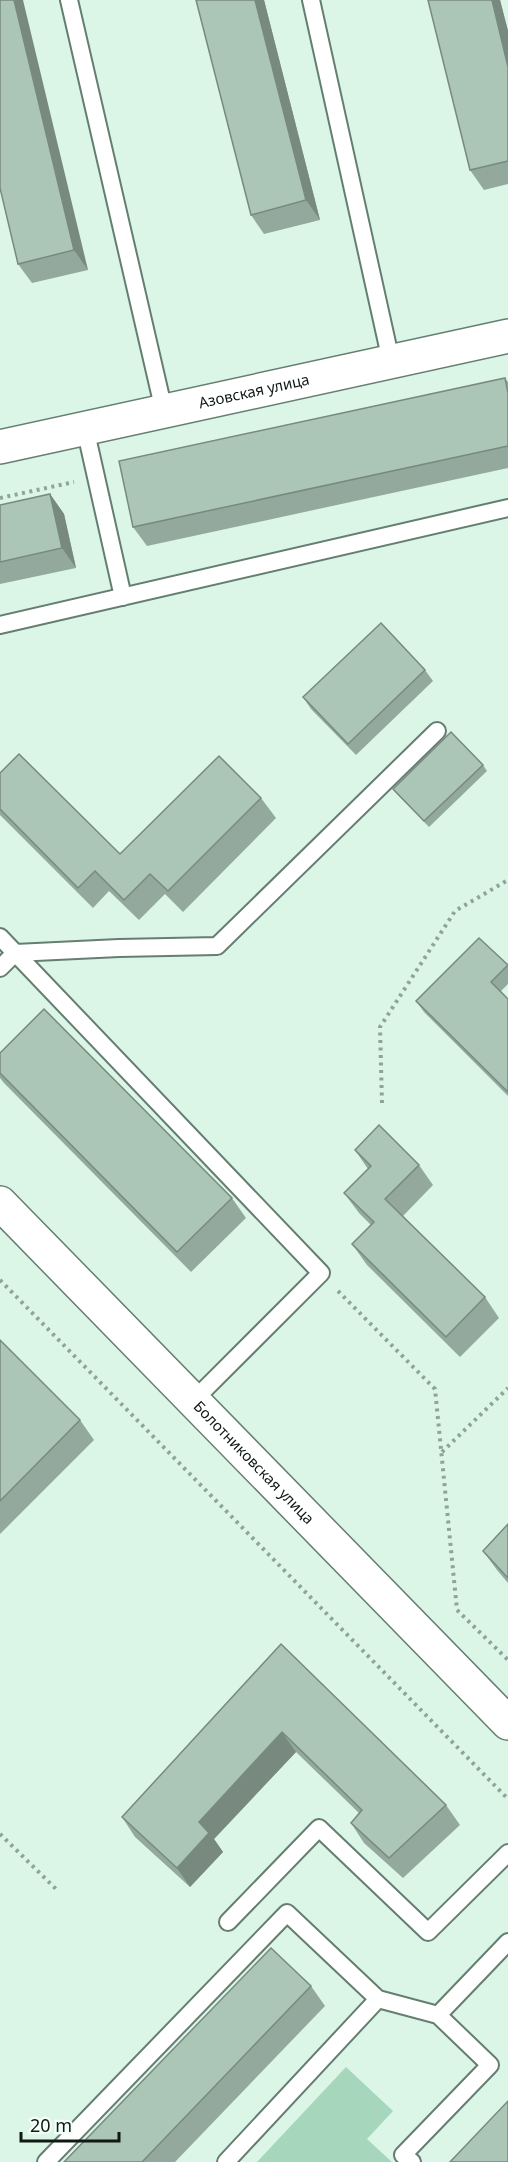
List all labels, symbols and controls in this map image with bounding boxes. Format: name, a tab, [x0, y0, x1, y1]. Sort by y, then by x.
street label: Азовская улица	[197, 369, 311, 412]
street label: Болотниковская улица	[190, 1396, 319, 1528]
scale bar	[21, 2105, 118, 2143]
text: 20 m	[30, 2113, 72, 2137]

